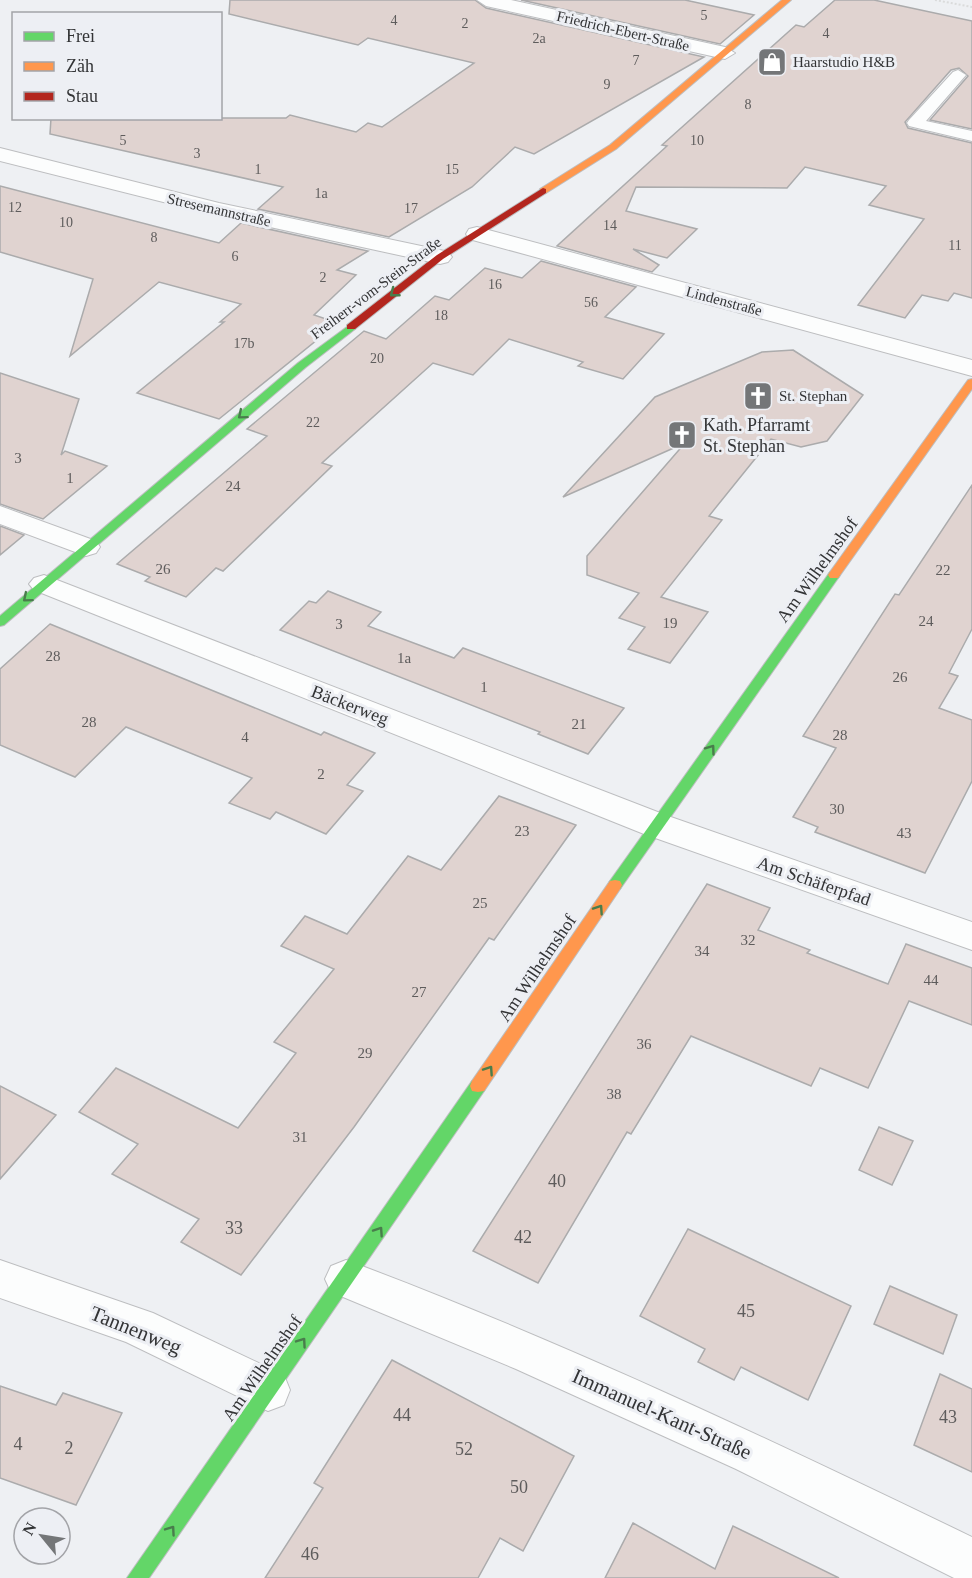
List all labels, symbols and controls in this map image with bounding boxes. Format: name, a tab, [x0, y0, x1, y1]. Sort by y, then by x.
street label: Friedrich-Ebert-Straße	[555, 8, 691, 54]
house number: 5	[701, 8, 708, 23]
legend	[12, 12, 222, 120]
house number: 4	[391, 13, 398, 28]
house number: 2	[462, 16, 469, 31]
text: Frei	[66, 26, 95, 46]
house number: 4	[823, 26, 830, 41]
house number: 2a	[532, 31, 546, 46]
shop icon: Haarstudio H&B	[756, 46, 788, 78]
house number: 7	[633, 53, 640, 68]
place label: Haarstudio H&B	[793, 54, 895, 70]
text: Zäh	[66, 56, 94, 76]
house number: 9	[604, 77, 611, 92]
text: Stau	[66, 86, 98, 106]
house number: 8	[745, 97, 752, 112]
house number: 5	[120, 133, 127, 148]
house number: 10	[690, 133, 704, 148]
house number: 3	[194, 146, 201, 161]
house number: 1	[255, 162, 262, 177]
house number: 15	[445, 162, 459, 177]
house number: 1a	[314, 186, 328, 201]
street label: Stresemannstraße	[166, 190, 273, 230]
house number: 12	[8, 200, 22, 215]
house number: 17	[404, 201, 418, 216]
house number: 10	[59, 215, 73, 230]
house number: 14	[603, 218, 617, 233]
house number: 8	[151, 230, 158, 245]
street label: Freiherr-vom-Stein-Straße	[308, 234, 445, 342]
house number: 11	[948, 238, 962, 253]
house number: 6	[232, 249, 239, 264]
house number: 2	[320, 270, 327, 285]
house number: 16	[488, 277, 502, 292]
street label: Lindenstraße	[684, 283, 764, 319]
one-way arrow	[390, 286, 401, 297]
house number: 56	[584, 295, 598, 310]
house number: 18	[434, 308, 448, 323]
house number: 17b	[234, 336, 255, 351]
house number: 20	[370, 351, 384, 366]
church icon: St. Stephan	[742, 380, 774, 412]
place label: St. Stephan	[779, 388, 848, 404]
one-way arrow	[238, 408, 249, 419]
house number: 22	[306, 415, 320, 430]
place label: Kath. Pfarramt St. Stephan	[703, 415, 810, 456]
church icon: Kath. Pfarramt St. Stephan	[666, 419, 698, 451]
house number: 3	[14, 450, 22, 466]
house number: 1	[66, 470, 74, 486]
house number: 24	[226, 478, 241, 494]
street label: Am Wilhelmshof	[772, 514, 862, 626]
house number: 26	[156, 561, 171, 577]
house number: 22	[936, 562, 951, 578]
one-way arrow	[23, 591, 34, 602]
house number: 24	[919, 613, 934, 629]
house number: 19	[663, 615, 678, 631]
house number: 3	[335, 616, 343, 632]
house number: 28	[46, 648, 61, 664]
house number: 1a	[397, 650, 411, 666]
house number: 26	[893, 669, 908, 685]
house number: 1	[480, 679, 488, 695]
street label: Bäckerweg	[309, 681, 391, 729]
house number: 28	[82, 714, 97, 730]
house number: 21	[572, 716, 587, 732]
house number: 28	[833, 727, 848, 743]
house number: 4	[241, 729, 249, 745]
one-way arrow	[704, 744, 715, 755]
house number: 2	[317, 766, 325, 782]
house number: 30	[830, 801, 845, 817]
house number: 23	[515, 823, 530, 839]
house number: 43	[897, 825, 912, 841]
street label: Am Schäferpfad	[755, 852, 873, 910]
house number: 25	[473, 895, 488, 911]
one-way arrow	[592, 904, 603, 915]
street label: Am Wilhelmshof	[494, 911, 580, 1025]
house number: 32	[741, 932, 756, 948]
house number: 34	[695, 943, 710, 959]
house number: 44	[924, 972, 939, 988]
house number: 27	[412, 984, 427, 1000]
house number: 36	[637, 1036, 652, 1052]
house number: 29	[358, 1045, 373, 1061]
one-way arrow	[482, 1065, 493, 1076]
house number: 38	[607, 1086, 622, 1102]
house number: 31	[293, 1129, 308, 1145]
house number: 40	[548, 1171, 566, 1191]
house number: 33	[225, 1218, 243, 1238]
one-way arrow	[372, 1226, 383, 1237]
house number: 42	[514, 1227, 532, 1247]
street label: Tannenweg	[87, 1301, 186, 1359]
house number: 45	[737, 1301, 755, 1321]
street label: Am Wilhelmshof	[218, 1311, 306, 1425]
one-way arrow	[295, 1337, 306, 1348]
street label: Immanuel-Kant-Straße	[569, 1364, 755, 1464]
house number: 44	[393, 1405, 411, 1425]
house number: 43	[939, 1407, 957, 1427]
house number: 4	[14, 1434, 23, 1454]
house number: 2	[65, 1438, 74, 1458]
house number: 52	[455, 1439, 473, 1459]
house number: 50	[510, 1477, 528, 1497]
north arrow	[12, 1506, 72, 1566]
text: N	[19, 1519, 40, 1538]
one-way arrow	[164, 1526, 175, 1537]
house number: 46	[301, 1544, 319, 1564]

